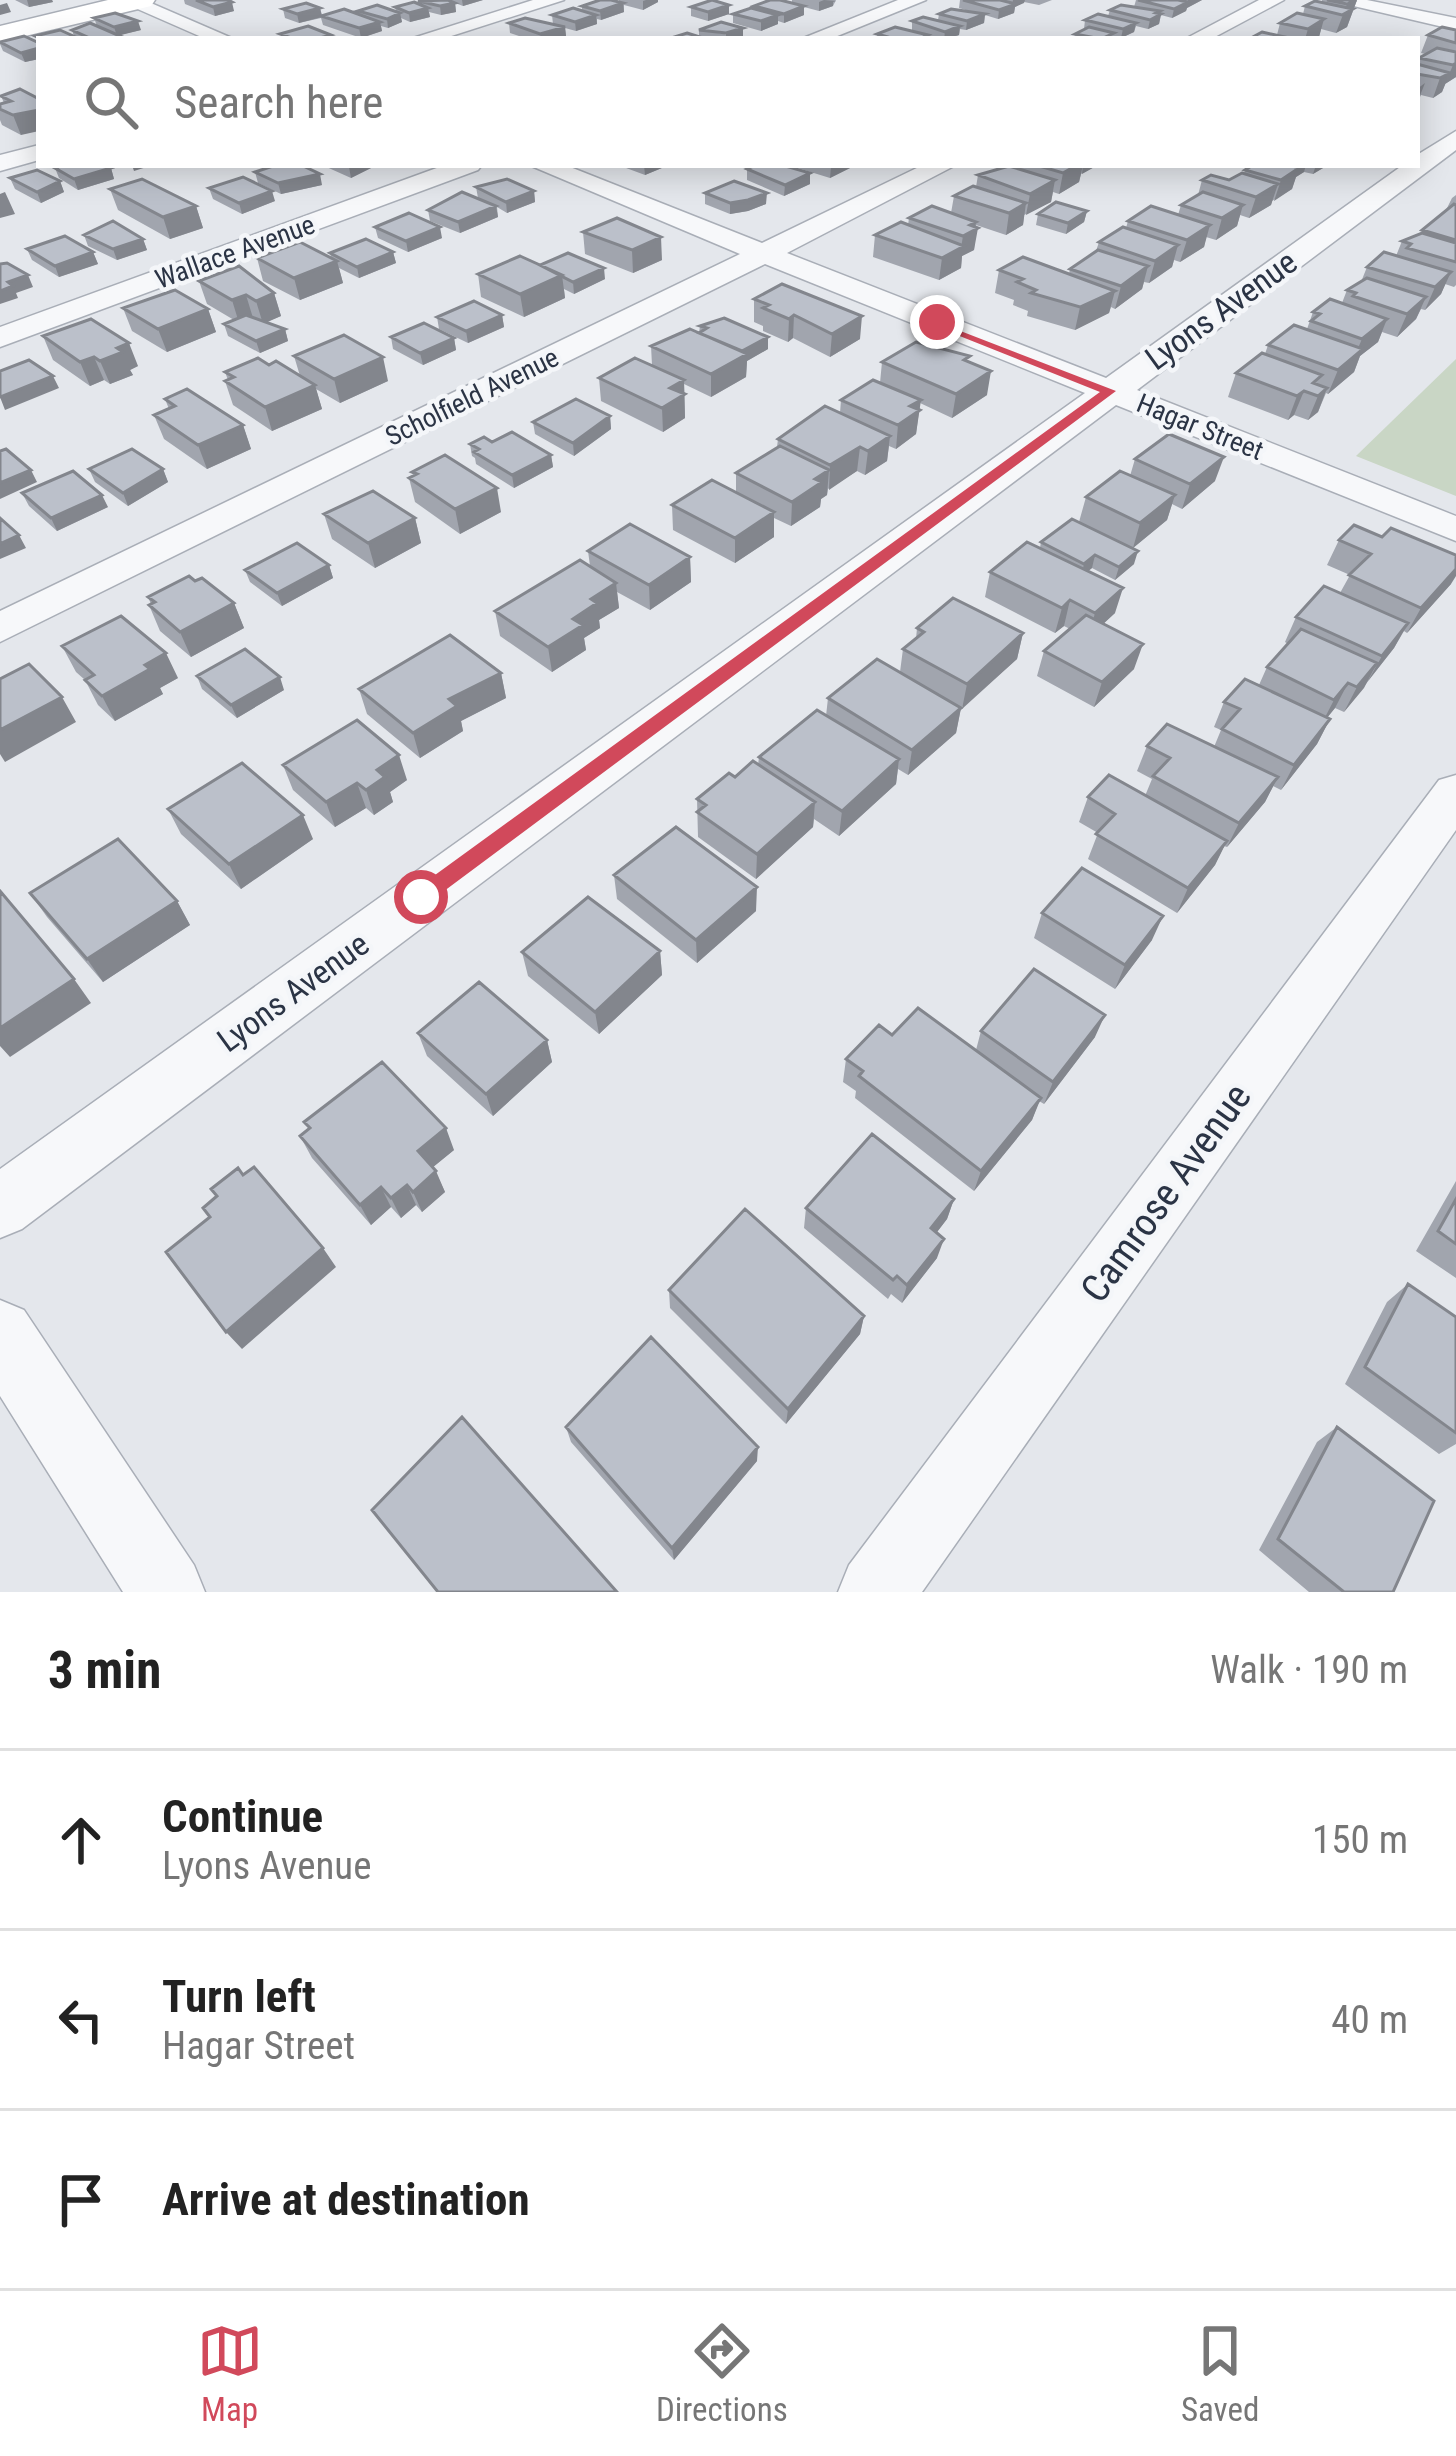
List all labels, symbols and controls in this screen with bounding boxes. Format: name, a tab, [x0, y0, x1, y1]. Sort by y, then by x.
search box	[36, 36, 1420, 168]
icon: search	[78, 69, 144, 135]
text: Search here	[174, 76, 383, 129]
street label: Wallace Avenue	[151, 208, 319, 296]
street label: Lyons Avenue	[1138, 242, 1304, 378]
route end	[910, 295, 964, 349]
street label: Scholfield Avenue	[380, 341, 564, 453]
street label: Hagar Street	[1132, 387, 1268, 467]
route start	[394, 870, 448, 924]
street label: Lyons Avenue	[210, 924, 376, 1060]
street label: Camrose Avenue	[1071, 1075, 1261, 1311]
text: 3 min	[48, 1641, 161, 1700]
text: Walk · 190 m	[1210, 1647, 1408, 1693]
text: Continue	[162, 1790, 323, 1843]
icon: ahead	[48, 1807, 114, 1873]
text: 150 m	[1312, 1817, 1408, 1863]
text: Lyons Avenue	[162, 1843, 371, 1889]
text: Turn left	[162, 1970, 316, 2023]
icon: left	[48, 1987, 114, 2053]
text: 40 m	[1331, 1997, 1408, 2043]
text: Hagar Street	[162, 2023, 355, 2069]
icon: arrive	[48, 2167, 114, 2233]
text: Arrive at destination	[162, 2173, 530, 2226]
tab: Map	[197, 2318, 263, 2429]
tab: Directions	[656, 2318, 788, 2429]
tab: Saved	[1181, 2318, 1259, 2429]

